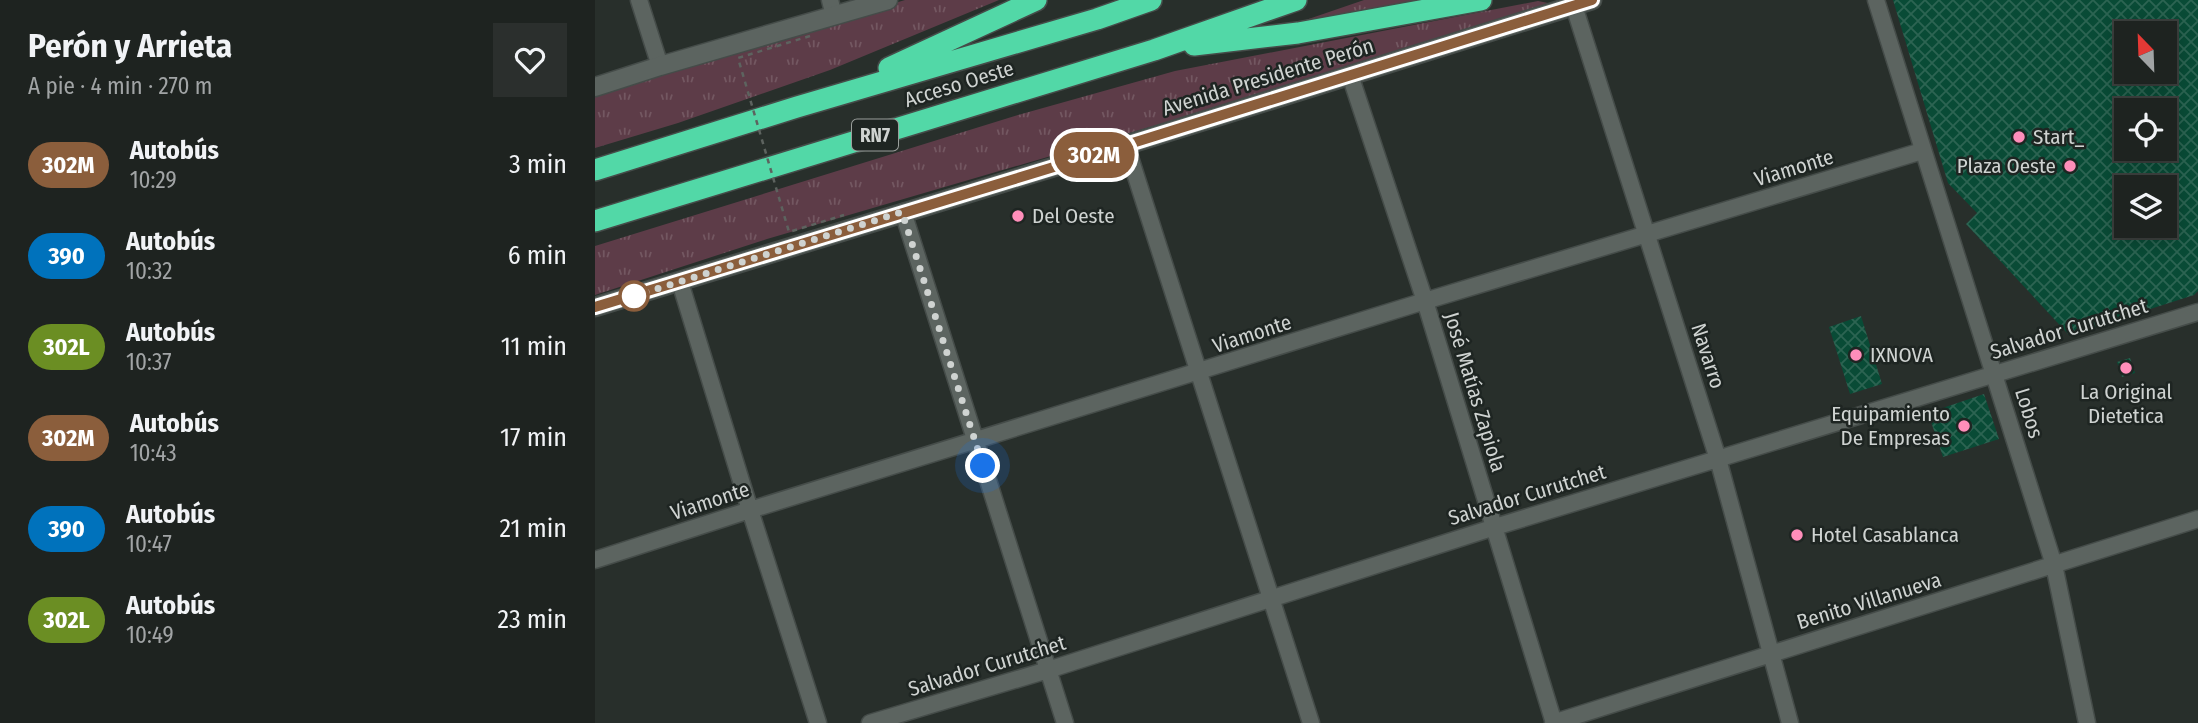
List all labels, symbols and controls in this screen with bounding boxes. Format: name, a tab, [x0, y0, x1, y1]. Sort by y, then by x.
north arrow	[2114, 21, 2177, 84]
map controls	[2114, 21, 2177, 238]
button: heart	[493, 23, 567, 97]
text: Perón y Arrieta	[28, 26, 232, 66]
street label: Avenida Presidente Perón	[1159, 32, 1377, 122]
street label: Acceso Oeste	[901, 55, 1017, 113]
text: A pie · 4 min · 270 m	[28, 72, 213, 100]
button: locate	[2114, 98, 2177, 161]
road number: RN7	[852, 119, 898, 150]
place label: Start_	[2033, 124, 2085, 150]
marker: Start_	[2011, 129, 2027, 145]
line badge: 302M	[1045, 132, 1143, 178]
text: Autobús	[130, 135, 219, 166]
text: 302M	[1068, 141, 1120, 169]
street label: Viamonte	[1751, 144, 1837, 192]
text: 3 min	[509, 149, 567, 180]
text: 302M	[42, 151, 95, 179]
place label: Plaza Oeste	[1957, 153, 2056, 179]
marker: Plaza Oeste	[2062, 158, 2078, 174]
text: 10:29	[130, 166, 177, 194]
button: layers	[2114, 175, 2177, 238]
place label: Del Oeste	[1032, 203, 1115, 229]
marker: Del Oeste	[1010, 208, 1026, 224]
text: Autobús	[126, 226, 215, 257]
text: 6 min	[508, 240, 567, 271]
text: 390	[48, 242, 85, 270]
text: 10:32	[126, 257, 172, 285]
unlabelled marker	[619, 281, 649, 311]
street label: Salvador Curutchet	[1987, 293, 2151, 365]
street label: Viamonte	[1209, 309, 1295, 359]
street label: José Matías Zapiola	[1438, 309, 1512, 475]
text: Autobús	[126, 317, 215, 348]
street label: Navarro	[1685, 320, 1731, 392]
text: 11 min	[501, 331, 567, 362]
text: 302L	[43, 333, 90, 361]
place label: IXNOVA	[1870, 342, 1933, 368]
marker: IXNOVA	[1848, 347, 1864, 363]
text: 10:37	[126, 348, 172, 376]
marker: La Original Dietetica	[2118, 360, 2134, 376]
place label: La Original Dietetica	[2080, 379, 2172, 429]
street label: Lobos	[2009, 385, 2049, 441]
place label: Equipamiento De Empresas	[1831, 401, 1950, 451]
text: Autobús	[130, 408, 219, 439]
marker: Equipamiento De Empresas	[1956, 418, 1972, 434]
text: 17 min	[500, 422, 567, 453]
text: 302M	[42, 424, 95, 452]
text: 10:43	[130, 439, 177, 467]
your location	[965, 448, 1000, 483]
street label: Salvador Curutchet	[1445, 459, 1609, 531]
street label: Viamonte	[667, 476, 753, 526]
text: Autobús	[126, 499, 215, 530]
text: 21 min	[500, 513, 567, 544]
text: 390	[48, 515, 85, 543]
place label: Hotel Casablanca	[1811, 522, 1959, 548]
marker: Hotel Casablanca	[1789, 527, 1805, 543]
text: 10:47	[126, 530, 172, 558]
street label: Benito Villanueva	[1794, 567, 1944, 635]
text: Autobús	[126, 590, 215, 621]
text: 23 min	[498, 604, 567, 635]
text: 302L	[43, 606, 90, 634]
text: 10:49	[126, 621, 174, 649]
street label: Salvador Curutchet	[905, 630, 1069, 702]

